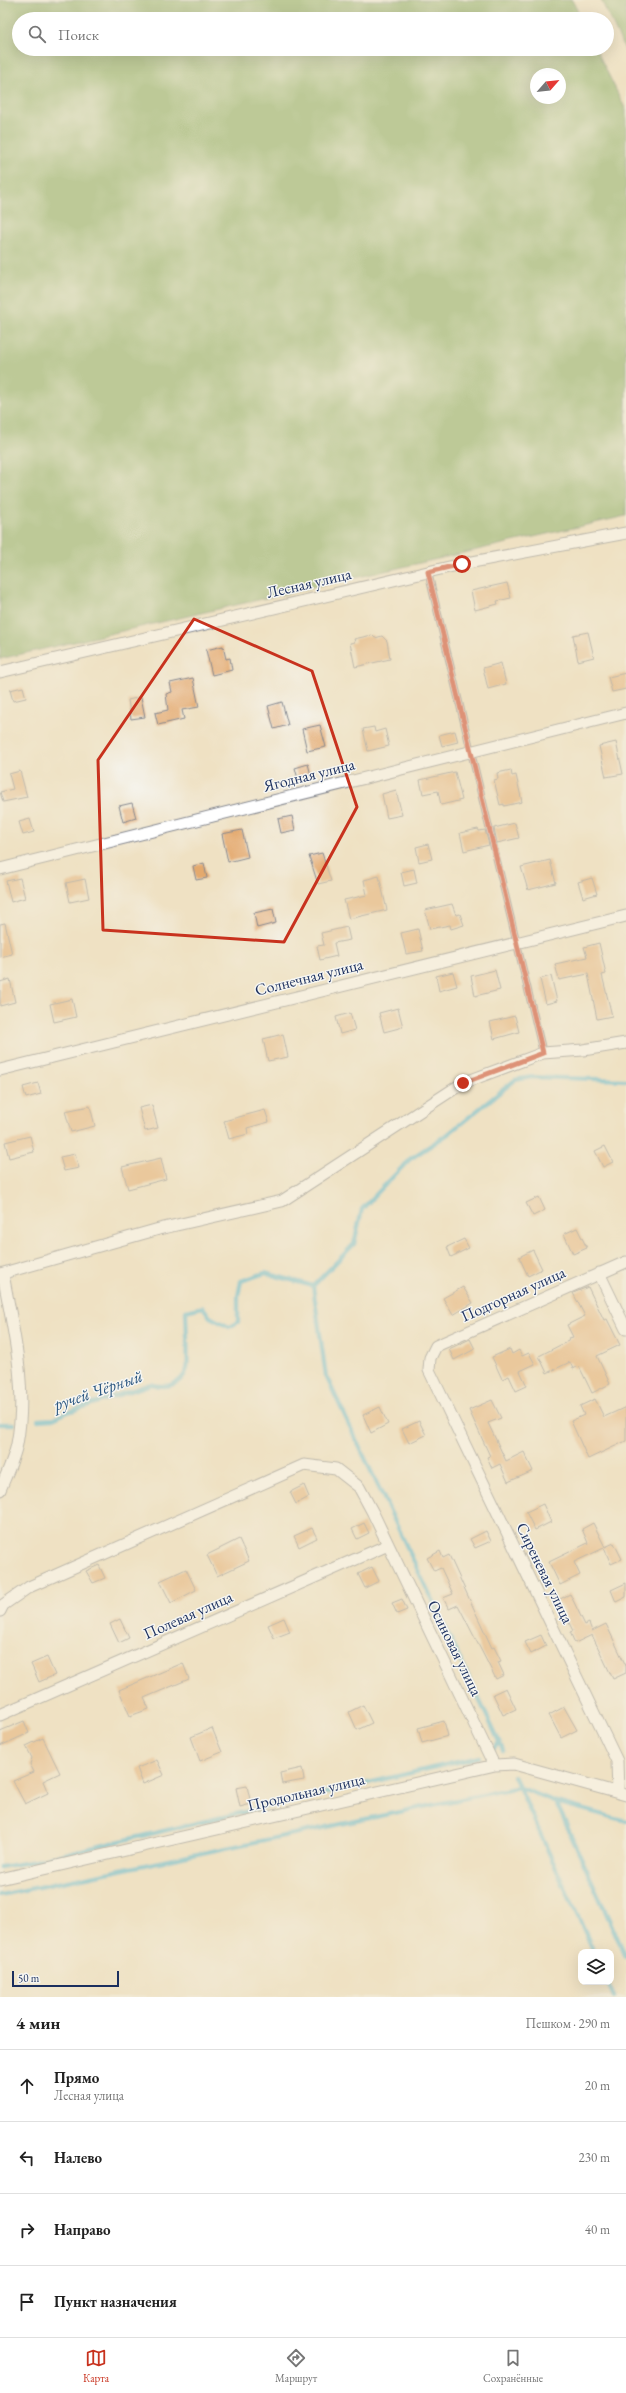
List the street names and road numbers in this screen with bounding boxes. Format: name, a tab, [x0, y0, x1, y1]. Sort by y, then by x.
street label: Лесная улица	[265, 563, 354, 603]
street label: Ягодная улица	[260, 753, 358, 797]
street label: Солнечная улица	[253, 953, 366, 1001]
street label: Подгорная улица	[457, 1261, 569, 1326]
street label: Сиреневая улица	[511, 1519, 579, 1628]
street label: Полевая улица	[140, 1586, 236, 1644]
street label: Осиновая улица	[423, 1597, 488, 1700]
street label: Продольная улица	[245, 1768, 368, 1816]

